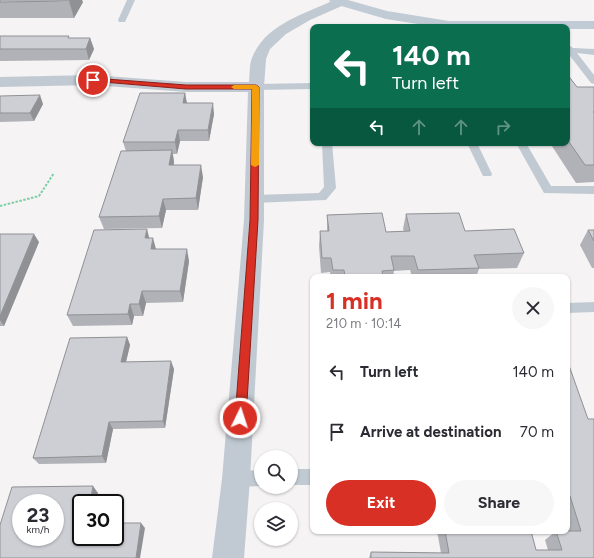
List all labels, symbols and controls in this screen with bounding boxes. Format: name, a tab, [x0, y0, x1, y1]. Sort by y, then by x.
text: 140 m	[392, 38, 471, 72]
icon: left	[326, 40, 378, 92]
pin	[76, 63, 110, 97]
icon: arrive	[82, 69, 104, 91]
text: Turn left	[392, 72, 459, 94]
icon: left	[366, 116, 388, 138]
icon: ahead	[408, 116, 430, 138]
icon: ahead	[450, 116, 472, 138]
icon: right	[492, 116, 514, 138]
text: 1 min	[326, 286, 383, 315]
button: close	[512, 287, 554, 329]
text: 210 m · 10:14	[326, 316, 401, 331]
icon: left	[326, 361, 348, 383]
text: Turn left	[360, 363, 418, 381]
text: 140 m	[512, 363, 554, 381]
position arrow	[219, 397, 261, 439]
icon: arrive	[326, 421, 348, 443]
text: Arrive at destination	[360, 423, 501, 441]
text: 70 m	[520, 423, 554, 441]
map controls	[254, 450, 298, 546]
button: search	[254, 450, 298, 494]
button: Exit	[326, 480, 436, 526]
button: Share	[444, 480, 554, 526]
speed limit sign: 30	[72, 494, 124, 546]
button: layers	[254, 502, 298, 546]
text: 23	[27, 503, 49, 527]
text: km/h	[27, 523, 49, 536]

